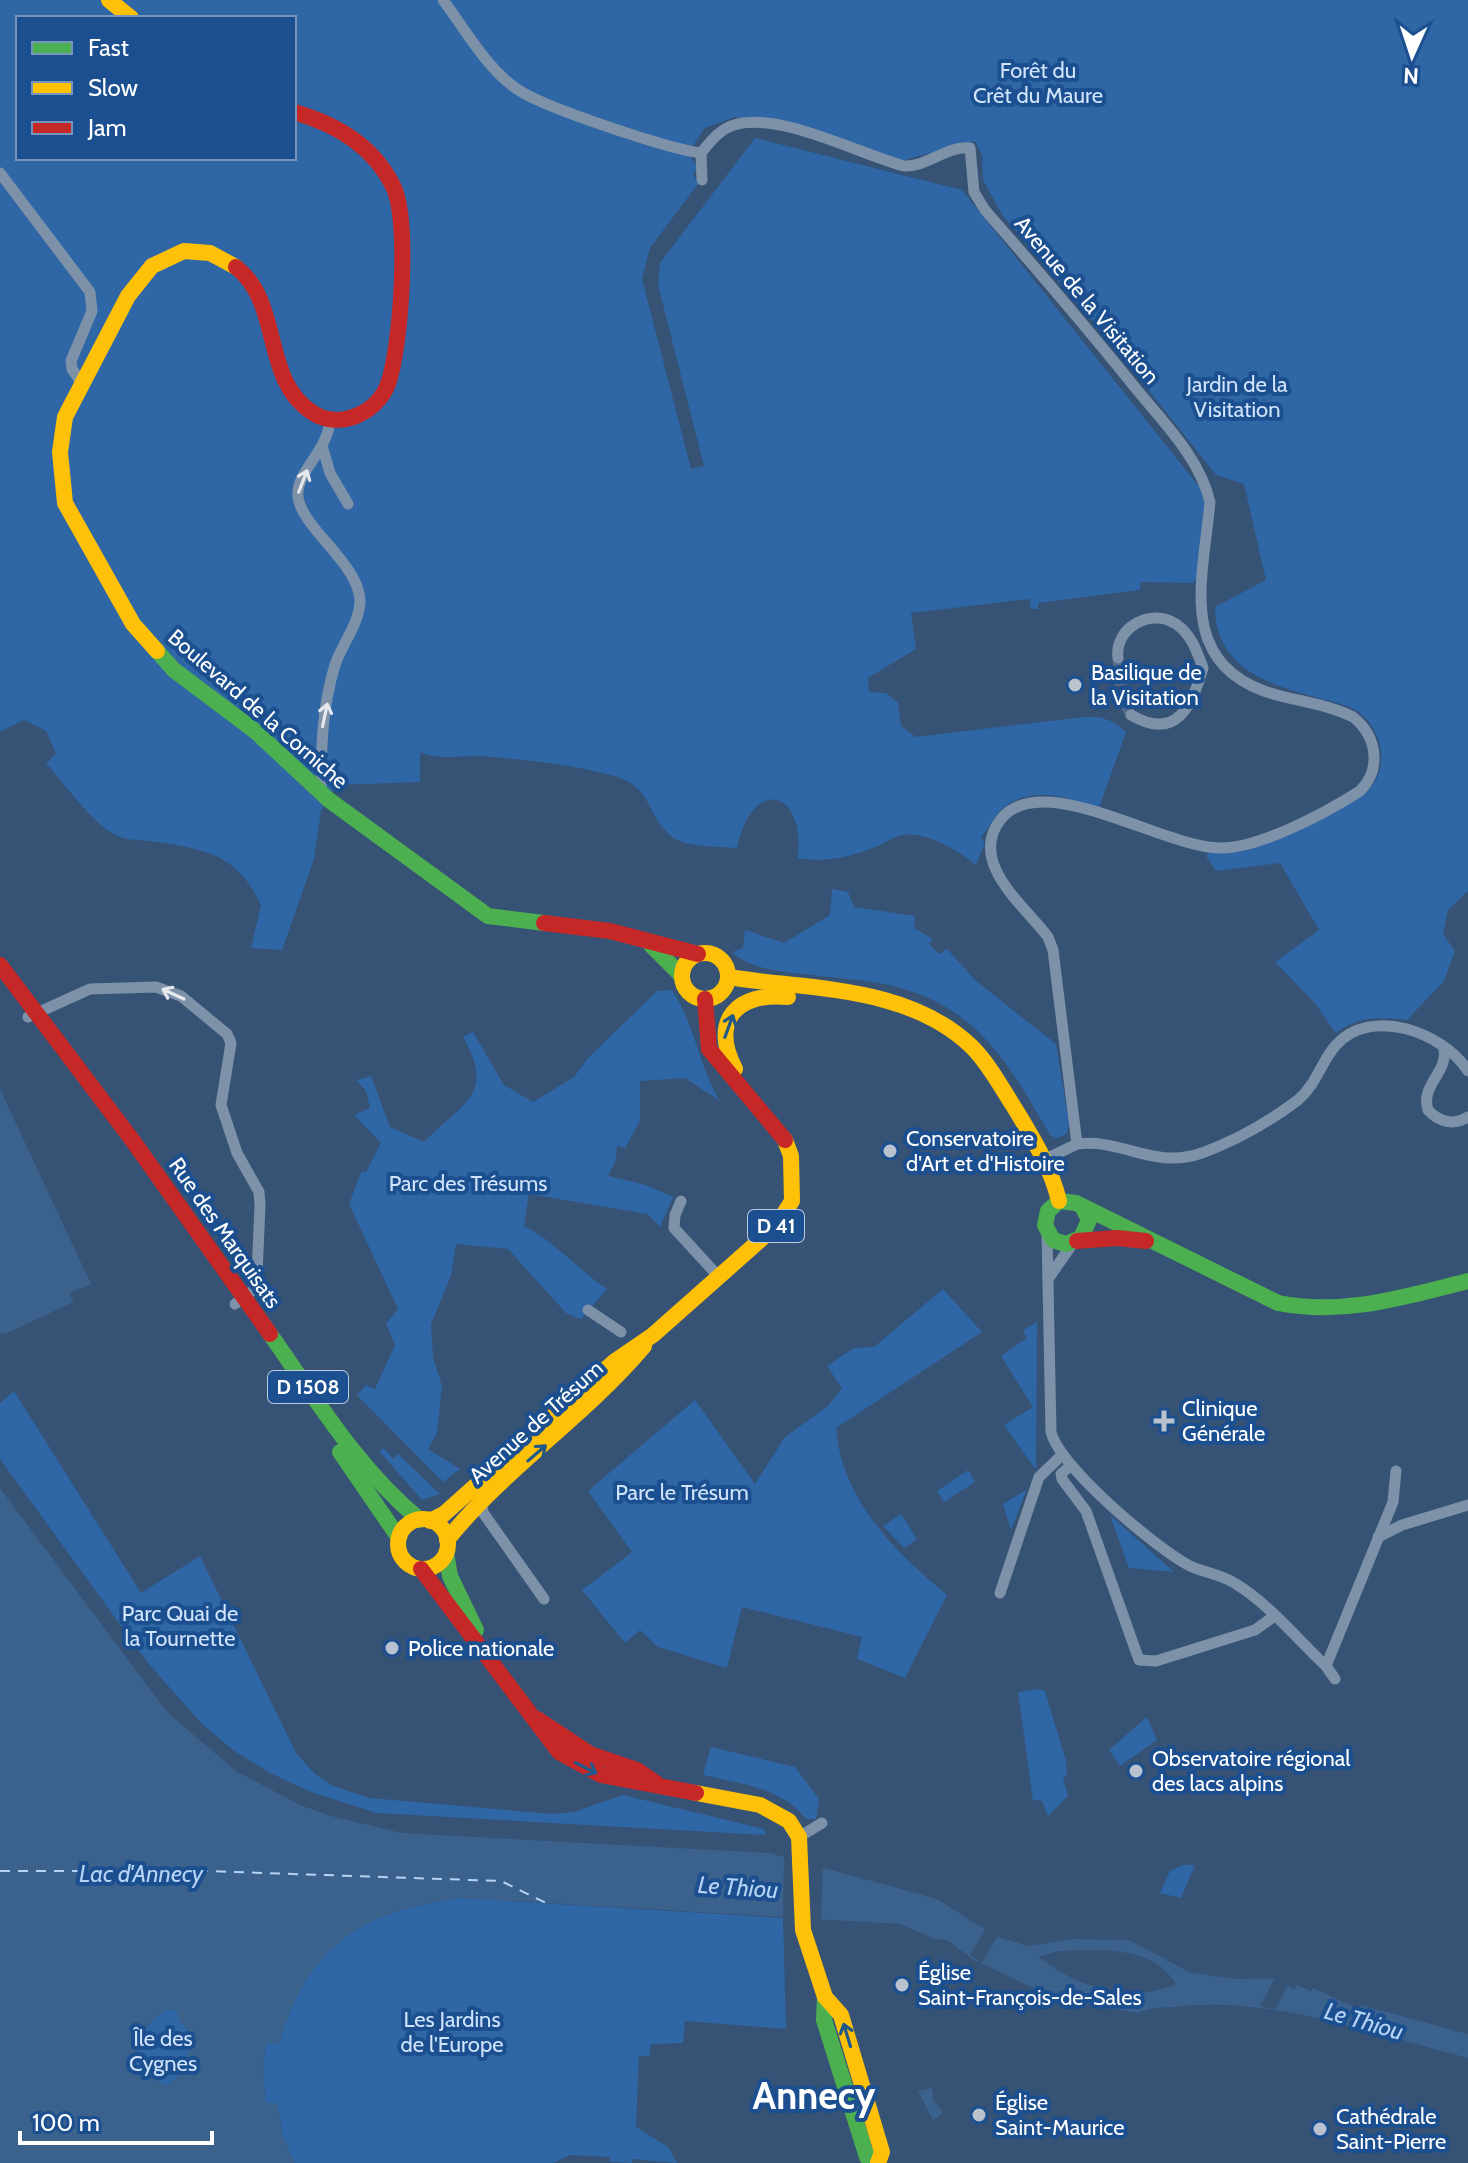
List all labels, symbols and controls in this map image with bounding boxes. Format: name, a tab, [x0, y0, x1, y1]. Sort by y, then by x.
legend	[16, 16, 296, 160]
north arrow	[1372, 16, 1452, 96]
text: Fast	[88, 33, 129, 62]
park label: Forêt du Crêt du Maure	[973, 57, 1103, 109]
text: N	[1403, 62, 1419, 89]
text: Slow	[88, 73, 138, 102]
text: Jam	[87, 113, 126, 142]
street label: Avenue de la Visitation	[1009, 211, 1165, 389]
park label: Jardin de la Visitation	[1186, 371, 1288, 423]
one-way arrow	[297, 469, 311, 494]
street label: Boulevard de la Corniche	[162, 623, 354, 795]
place label: Basilique de la Visitation	[1091, 659, 1202, 711]
marker: Basilique de la Visitation	[1066, 676, 1084, 694]
one-way arrow	[318, 703, 333, 728]
one-way arrow	[161, 985, 185, 1000]
one-way arrow	[723, 1014, 737, 1039]
place label: Conservatoire d'Art et d'Histoire	[906, 1125, 1065, 1177]
marker: Conservatoire d'Art et d'Histoire	[881, 1142, 899, 1160]
street label: Rue des Marquisats	[163, 1152, 287, 1314]
park label: Parc des Trésums	[389, 1170, 547, 1197]
road number: D 41	[748, 1210, 804, 1242]
street label: Avenue de Trésum	[464, 1355, 608, 1489]
road number: D 1508	[268, 1371, 348, 1403]
place label: Clinique Générale	[1182, 1395, 1265, 1447]
marker: Clinique Générale	[1153, 1410, 1175, 1432]
one-way arrow	[526, 1444, 546, 1462]
park label: Parc le Trésum	[615, 1479, 749, 1506]
park label: Parc Quai de la Tournette	[122, 1600, 238, 1652]
place label: Police nationale	[408, 1635, 554, 1662]
marker: Police nationale	[383, 1639, 401, 1657]
place label: Observatoire régional des lacs alpins	[1152, 1745, 1351, 1797]
one-way arrow	[573, 1761, 597, 1776]
marker: Observatoire régional des lacs alpins	[1127, 1762, 1145, 1780]
water label: Lac d'Annecy	[79, 1859, 204, 1888]
water label: Le Thiou	[697, 1870, 779, 1904]
place label: Église Saint-François-de-Sales	[918, 1959, 1142, 2011]
marker: Église Saint-François-de-Sales	[893, 1976, 911, 1994]
water label: Le Thiou	[1321, 1996, 1407, 2046]
park label: Les Jardins de l'Europe	[401, 2006, 503, 2058]
one-way arrow	[839, 2023, 853, 2048]
park label: Île des Cygnes	[129, 2025, 197, 2077]
district label: Annecy	[753, 2072, 876, 2119]
place label: Église Saint-Maurice	[995, 2089, 1124, 2141]
scale bar	[20, 2095, 212, 2145]
place label: Cathédrale Saint-Pierre	[1336, 2103, 1446, 2155]
marker: Église Saint-Maurice	[970, 2106, 988, 2124]
text: 100 m	[32, 2108, 100, 2137]
marker: Cathédrale Saint-Pierre	[1311, 2120, 1329, 2138]

